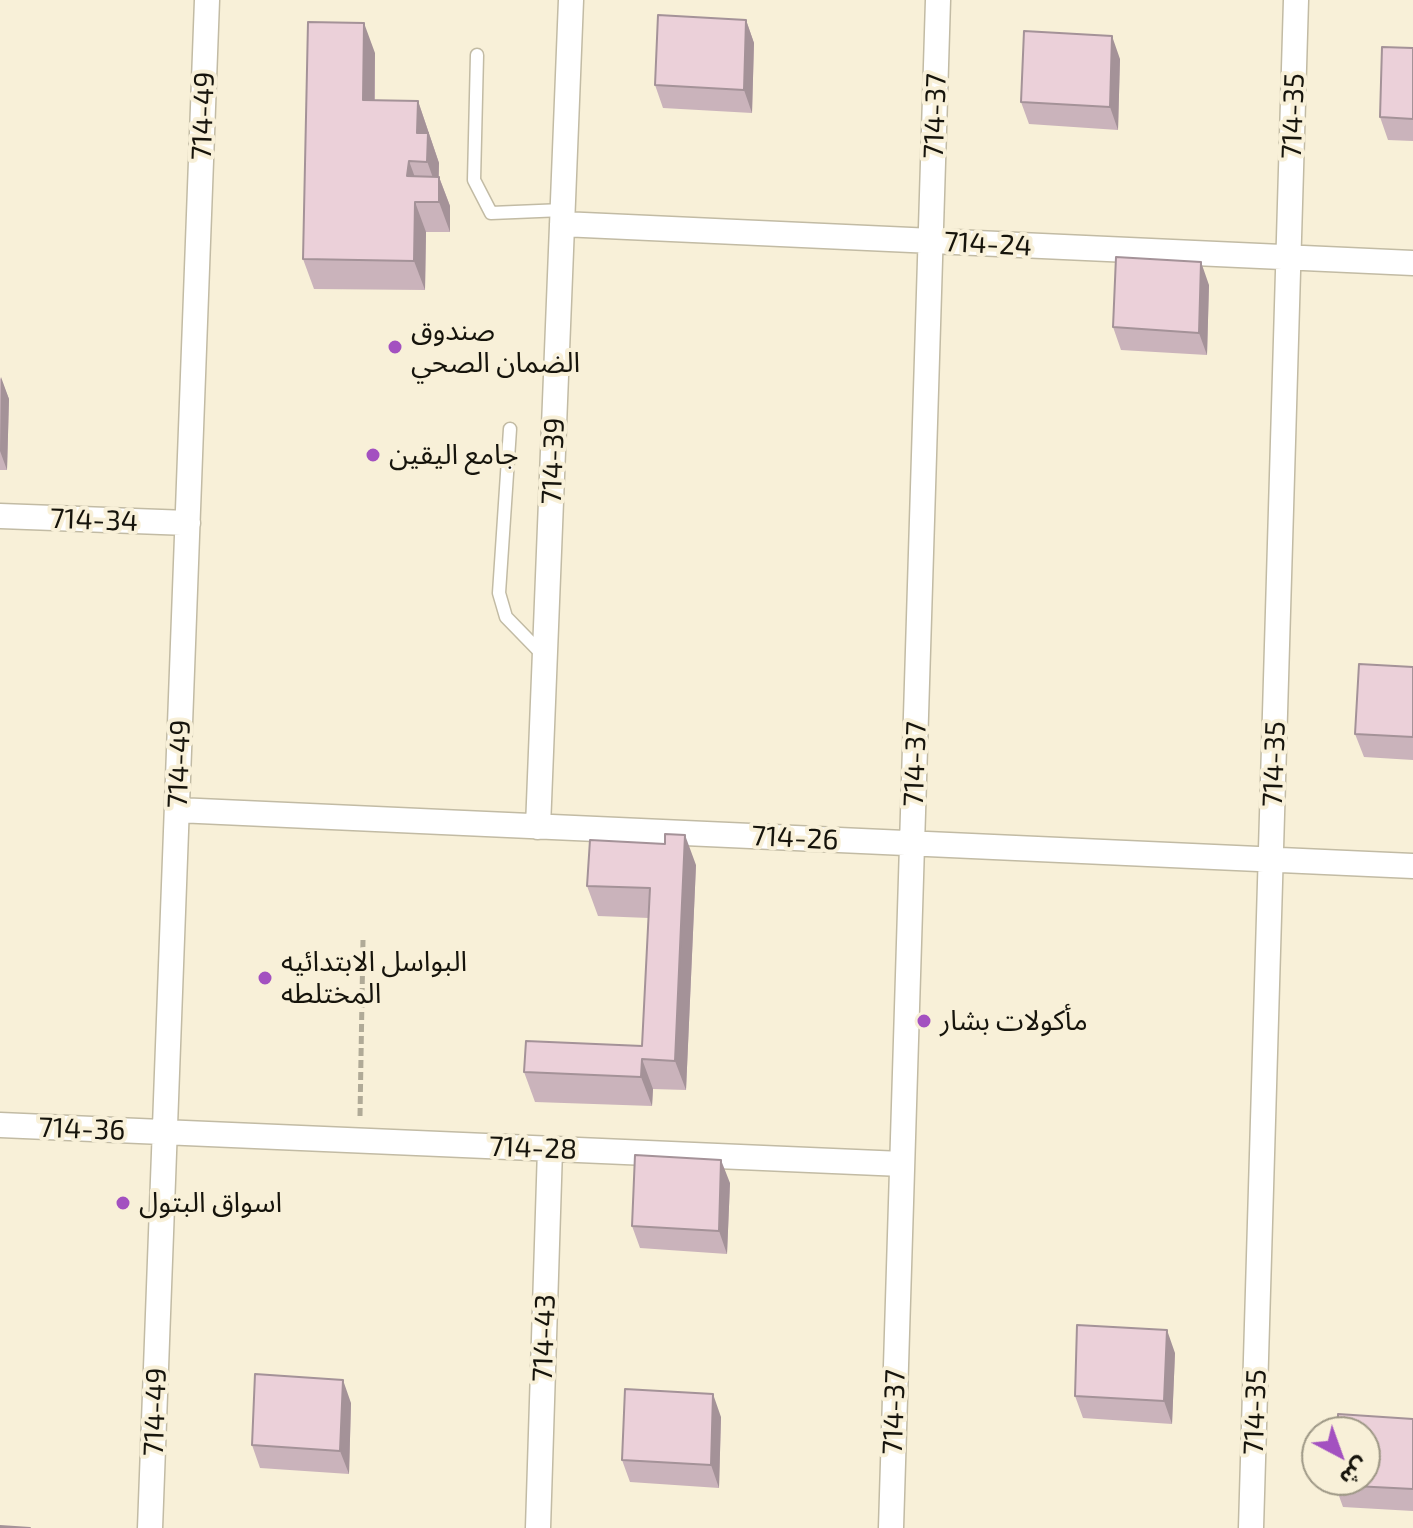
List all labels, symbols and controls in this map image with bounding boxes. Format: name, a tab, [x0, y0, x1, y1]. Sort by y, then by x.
street label: 714-49	[185, 71, 221, 161]
street label: 714-37	[917, 73, 953, 159]
street label: 714-35	[1275, 73, 1311, 159]
street label: 714-24	[943, 225, 1033, 263]
place label: صندوق الضمان الصحي	[411, 314, 580, 380]
marker: صندوق الضمان الصحي	[386, 338, 404, 356]
street label: 714-39	[535, 417, 571, 505]
place label: جامع اليقين	[389, 438, 519, 472]
marker: جامع اليقين	[364, 446, 382, 464]
street label: 714-34	[49, 502, 139, 538]
street label: 714-49	[161, 719, 197, 809]
street label: 714-37	[897, 721, 933, 807]
street label: 714-35	[1256, 721, 1292, 807]
street label: 714-26	[751, 819, 839, 857]
place label: البواسل الابتدائيه المختلطه	[281, 945, 467, 1011]
marker: البواسل الابتدائيه المختلطه	[256, 969, 274, 987]
place label: مأكولات بشار	[940, 1004, 1088, 1038]
marker: مأكولات بشار	[915, 1012, 933, 1030]
street label: 714-36	[38, 1111, 126, 1147]
street label: 714-28	[488, 1130, 578, 1166]
place label: اسواق البتول	[139, 1186, 282, 1220]
marker: اسواق البتول	[114, 1194, 132, 1212]
street label: 714-43	[526, 1293, 562, 1383]
street label: 714-49	[137, 1367, 173, 1457]
street label: 714-37	[876, 1369, 912, 1455]
street label: 714-35	[1237, 1369, 1273, 1455]
north arrow	[1301, 1416, 1381, 1496]
text: ش	[1336, 1453, 1375, 1492]

